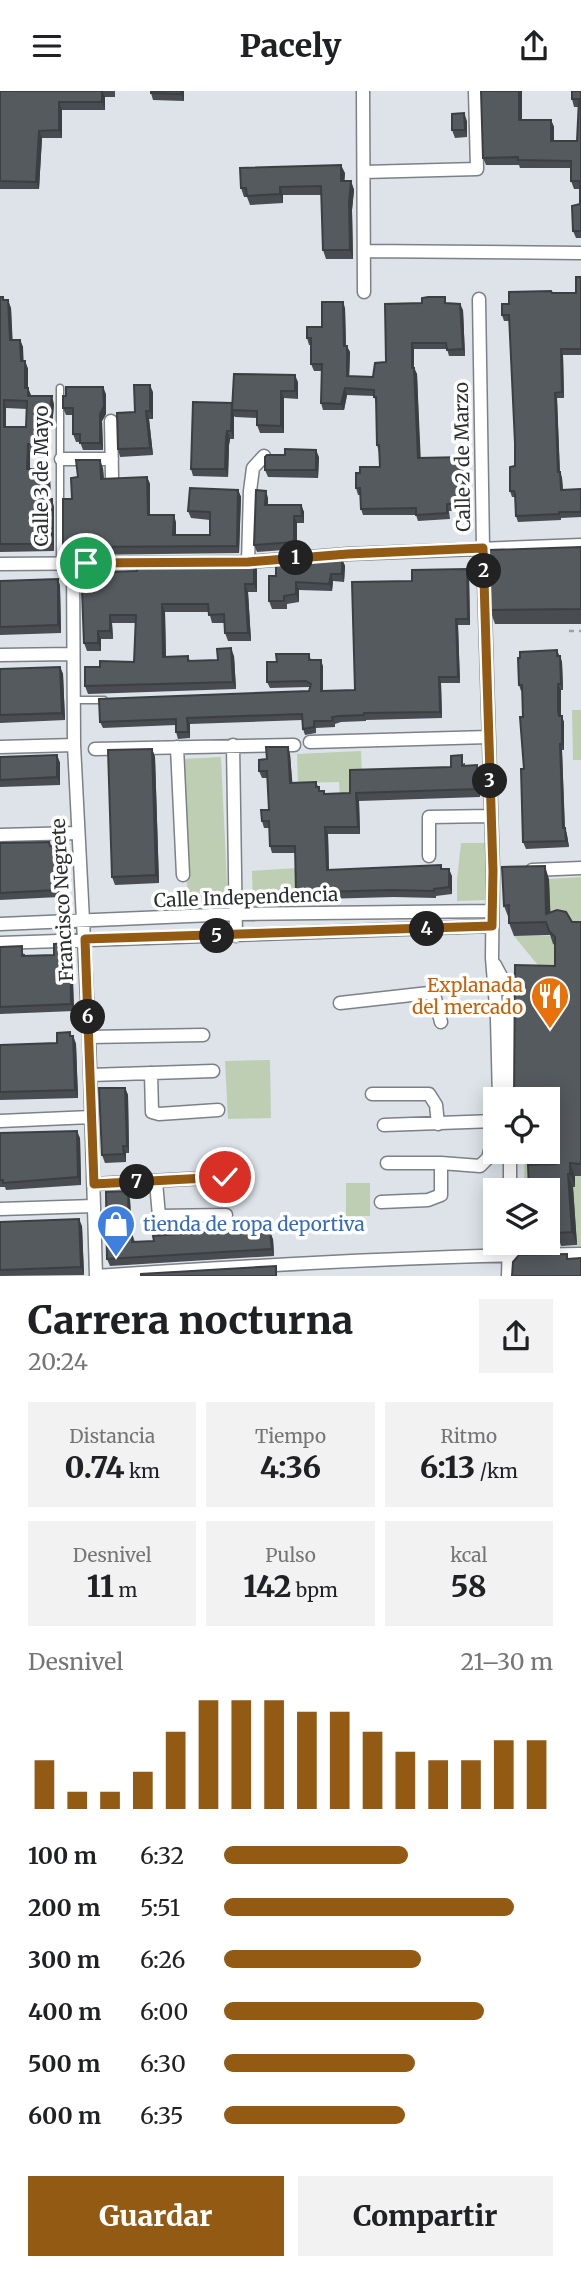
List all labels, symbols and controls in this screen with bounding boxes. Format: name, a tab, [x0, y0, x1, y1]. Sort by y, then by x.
text: Pacely	[240, 26, 341, 66]
icon: menu	[28, 27, 66, 65]
icon: share	[515, 27, 553, 65]
street label: Calle 2 de Marzo	[449, 382, 475, 532]
street label: Calle 3 de Mayo	[29, 405, 53, 547]
pin	[56, 533, 116, 593]
pin: 1	[278, 540, 314, 575]
icon: arrive	[67, 544, 105, 582]
text: 1	[291, 545, 300, 569]
pin: 2	[466, 553, 502, 589]
text: 2	[478, 558, 489, 582]
pin: 3	[472, 763, 508, 799]
text: 3	[484, 768, 495, 792]
street label: Francisco Negrete	[46, 818, 78, 982]
street label: Calle Independencia	[153, 882, 339, 912]
pin: 4	[410, 911, 444, 947]
text: 4	[420, 916, 433, 940]
pin: 5	[200, 919, 234, 953]
text: 5	[211, 923, 222, 947]
place label: Explanada del mercado	[412, 973, 523, 1019]
restaurant icon: Explanada del mercado	[529, 975, 571, 1030]
pin: 6	[70, 999, 106, 1035]
text: 6	[82, 1004, 93, 1028]
map controls	[483, 1087, 560, 1255]
button: locate	[483, 1087, 560, 1164]
pin	[195, 1147, 255, 1207]
icon: check	[206, 1158, 244, 1196]
pin: 7	[120, 1165, 154, 1199]
text: 7	[131, 1169, 142, 1193]
button: layers	[483, 1178, 560, 1255]
shop icon: tienda de ropa deportiva	[95, 1203, 137, 1258]
place label: tienda de ropa deportiva	[143, 1212, 365, 1236]
text: Carrera nocturna	[28, 1297, 353, 1344]
button: share	[479, 1299, 553, 1373]
text: 20:24	[28, 1347, 88, 1376]
text: Distancia	[69, 1424, 155, 1448]
text: Tiempo	[255, 1424, 326, 1448]
text: Ritmo	[440, 1424, 497, 1448]
text: 0.74	[64, 1448, 124, 1486]
text: 4:36	[260, 1448, 321, 1486]
text: 6:13	[420, 1448, 475, 1486]
text: km	[124, 1459, 160, 1483]
text: /km	[475, 1459, 518, 1483]
text: Desnivel	[73, 1543, 152, 1567]
text: Pulso	[265, 1543, 316, 1567]
text: kcal	[450, 1543, 488, 1567]
text: 11	[87, 1567, 114, 1605]
text: 142	[243, 1567, 291, 1605]
text: 58	[451, 1567, 487, 1605]
text: m	[114, 1578, 137, 1602]
text: bpm	[291, 1578, 338, 1602]
text: Desnivel	[28, 1647, 123, 1676]
text: 21–30 m	[461, 1647, 553, 1676]
text: 100 m	[28, 1841, 97, 1870]
text: 6:32	[140, 1841, 184, 1870]
text: 200 m	[28, 1893, 100, 1922]
text: 5:51	[140, 1893, 180, 1922]
text: 300 m	[28, 1945, 100, 1974]
text: 6:26	[140, 1945, 185, 1974]
text: 400 m	[28, 1997, 102, 2026]
text: 6:00	[140, 1997, 188, 2026]
text: 500 m	[28, 2049, 100, 2078]
text: 6:30	[140, 2049, 186, 2078]
text: 600 m	[28, 2101, 101, 2130]
text: 6:35	[140, 2101, 183, 2130]
button: Guardar	[28, 2176, 284, 2256]
button: Compartir	[298, 2176, 553, 2256]

